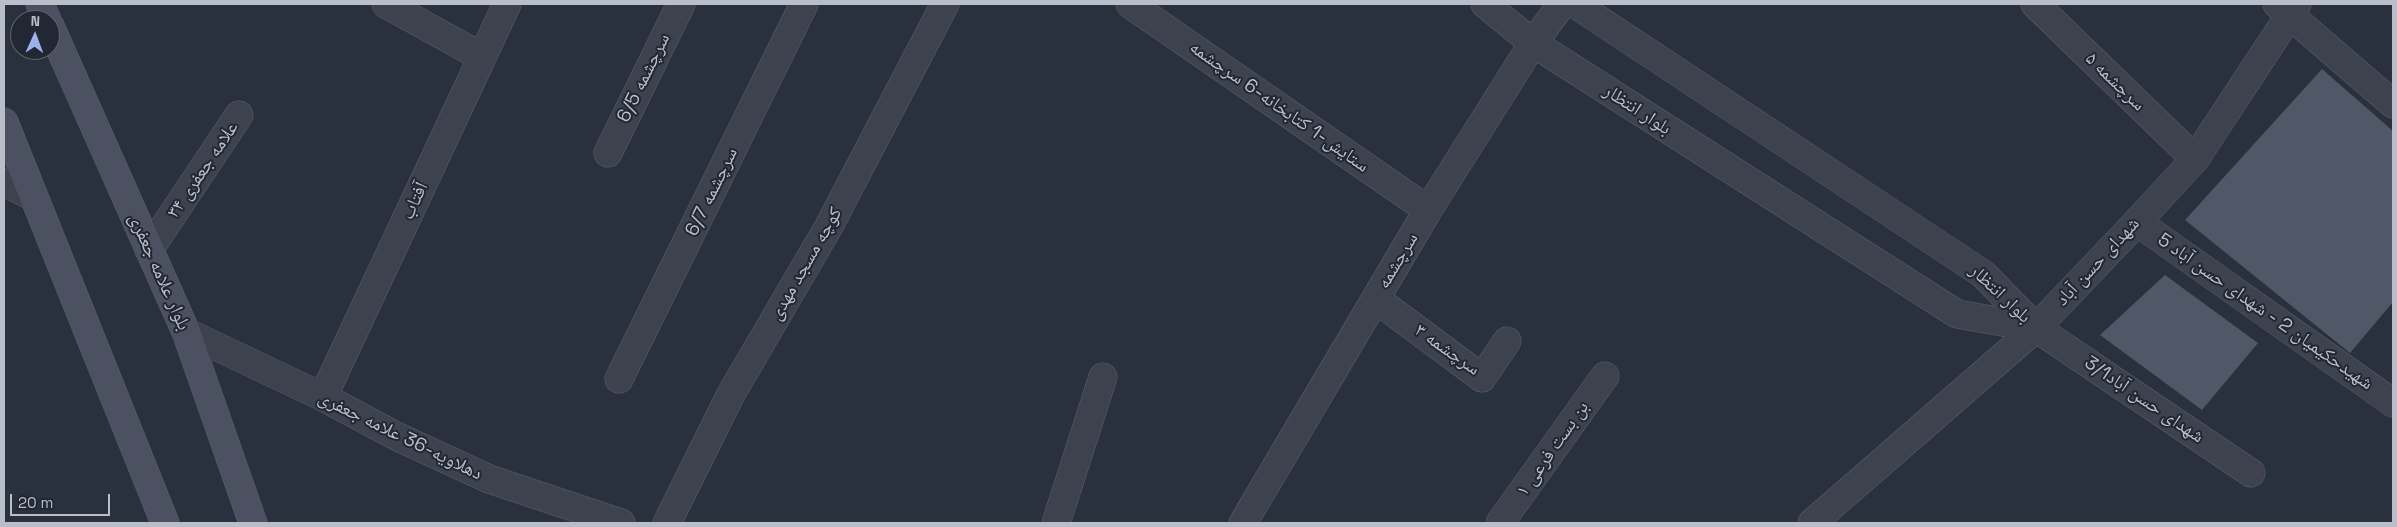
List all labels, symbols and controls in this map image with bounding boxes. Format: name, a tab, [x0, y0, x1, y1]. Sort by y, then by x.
north arrow	[10, 10, 60, 60]
text: N	[30, 12, 40, 30]
street label: سرچشمه 6/5	[613, 30, 675, 126]
street label: ستایش-1 کتابخانه-6 سرچشمه	[1185, 36, 1373, 178]
street label: سرچشمه ۵	[2080, 48, 2150, 116]
street label: بلوار انتظار	[1599, 80, 1675, 140]
street label: علامه جعفری ۳۴	[162, 117, 244, 223]
street label: سرچشمه 6/7	[681, 144, 743, 240]
street label: آفتاب	[396, 179, 434, 223]
street label: کوچه مسجد مهدی	[764, 203, 848, 325]
street label: بلوار علامه جعفری	[123, 210, 195, 334]
street label: شهدای حسن آباد	[2051, 213, 2145, 311]
street label: سرچشمه	[1372, 229, 1424, 293]
street label: شهیدحکیمیان 2 - شهدای حسن آباد 5	[2153, 229, 2377, 395]
street label: بلوار انتظار	[1964, 260, 2036, 328]
street label: سرچشمه ۳	[1410, 319, 1484, 381]
street label: 3/1شهدای حسن آباد	[2080, 352, 2208, 448]
street label: دهلاویه-36 علامه جعفری	[314, 386, 486, 486]
street label: بن بست فرعی ۱	[1512, 397, 1594, 501]
scale bar	[12, 484, 112, 516]
text: 20 m	[18, 493, 53, 512]

